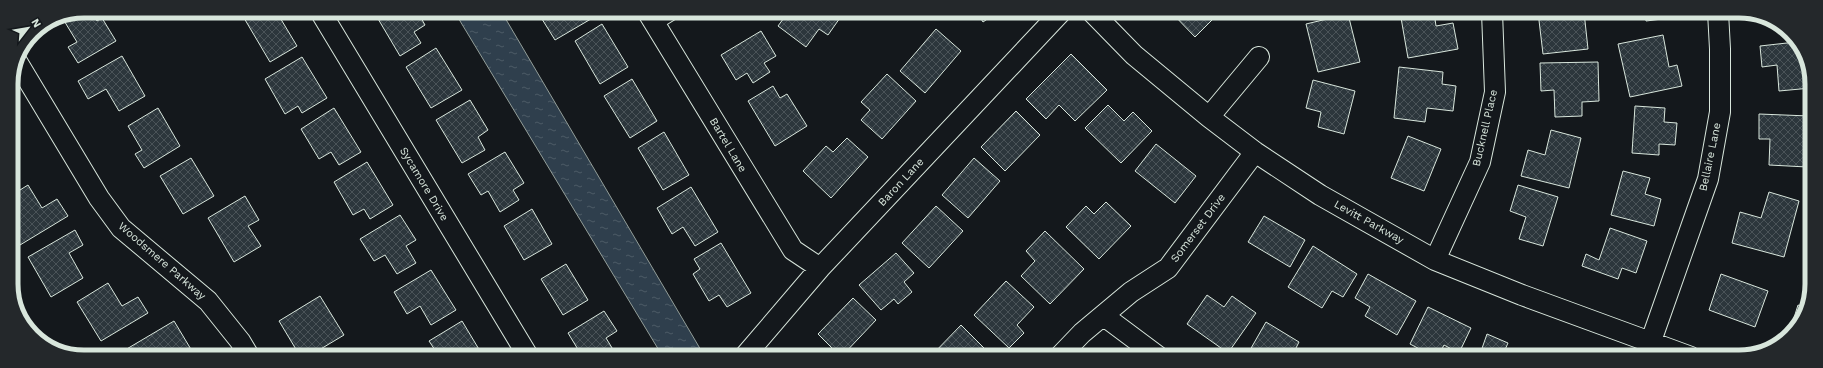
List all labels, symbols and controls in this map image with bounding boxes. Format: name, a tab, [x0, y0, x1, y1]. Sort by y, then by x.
north arrow	[8, 8, 48, 48]
text: N	[28, 16, 44, 30]
street label: Bucknell Place	[1470, 88, 1500, 168]
street label: Bartel Lane	[707, 115, 749, 175]
street label: Bellaire Lane	[1696, 122, 1724, 192]
street label: Sycamore Drive	[397, 145, 451, 223]
street label: Baron Lane	[875, 155, 927, 209]
street label: Somerset Drive	[1168, 191, 1228, 265]
street label: Levitt Parkway	[1332, 197, 1406, 247]
street label: Woodsmere Parkway	[116, 219, 209, 303]

